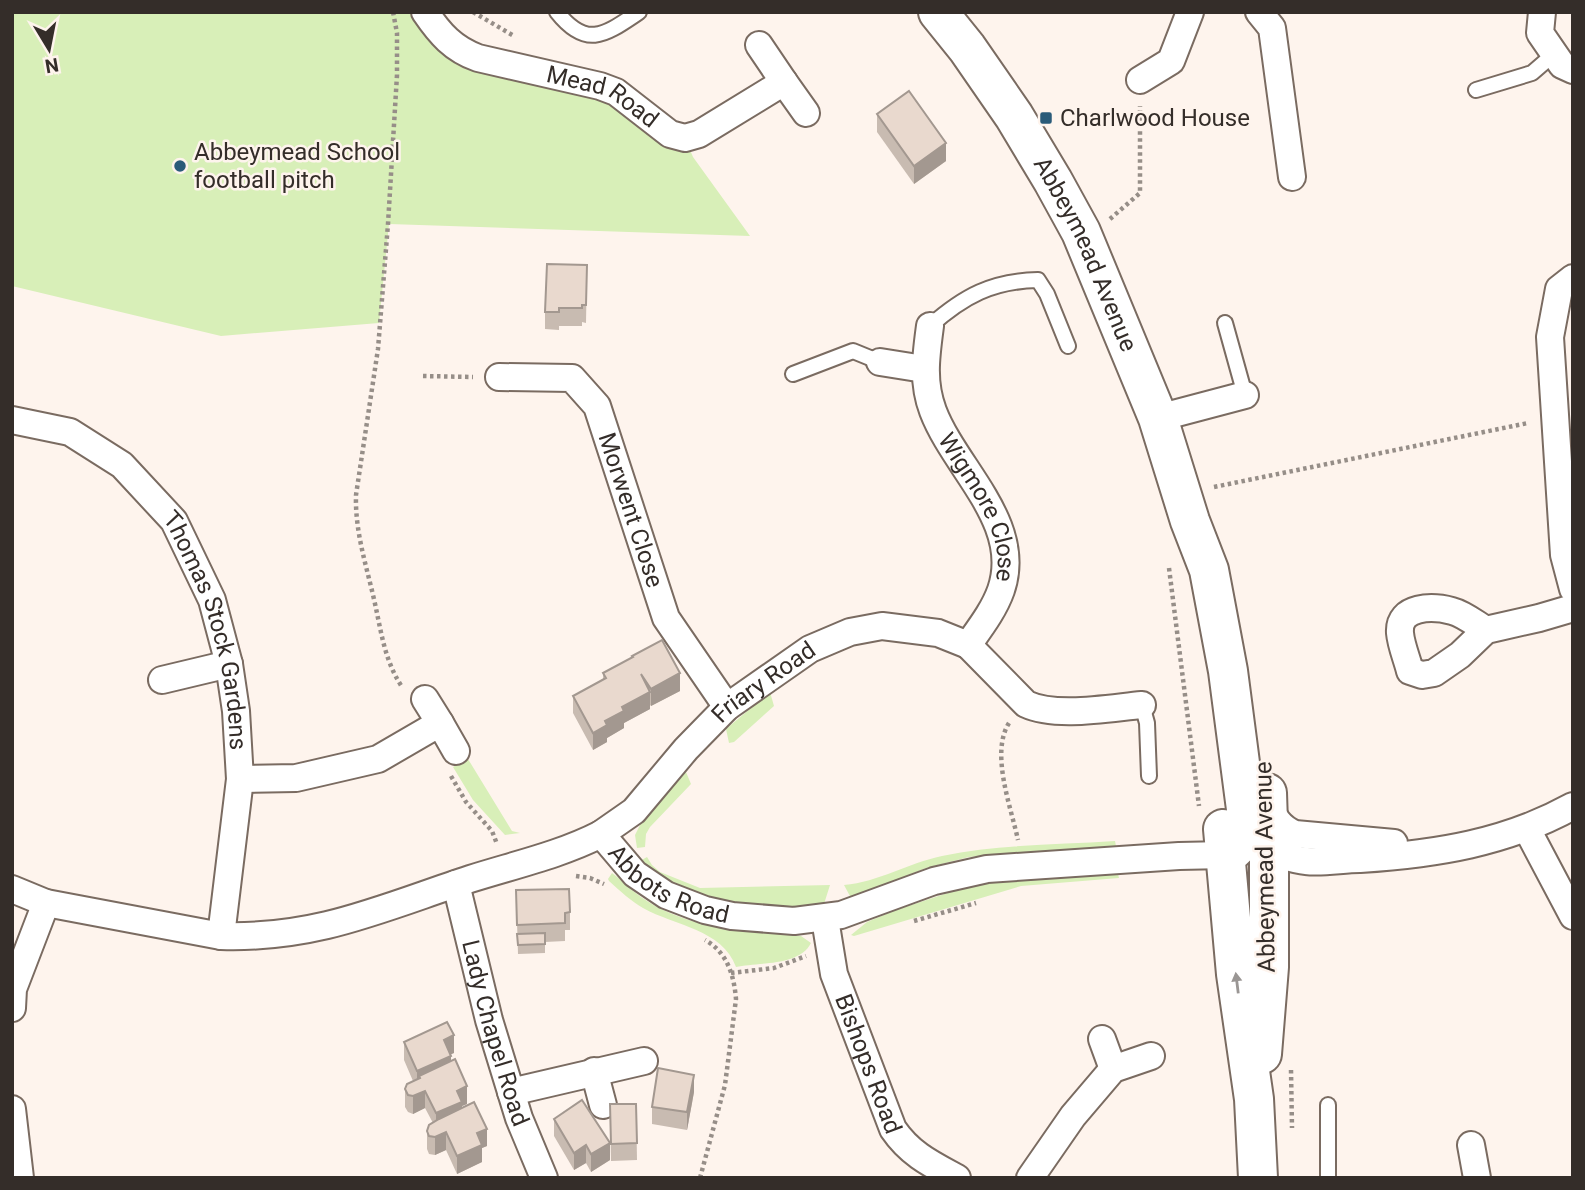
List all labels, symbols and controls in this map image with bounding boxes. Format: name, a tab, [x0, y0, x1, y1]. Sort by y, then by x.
north arrow	[14, 14, 84, 84]
text: N	[43, 53, 60, 78]
street label: Mead Road	[544, 60, 664, 134]
place label: Charlwood House	[1060, 104, 1250, 132]
marker: Charlwood House	[1038, 110, 1054, 126]
place label: Abbeymead School football pitch	[194, 138, 400, 194]
street label: Abbeymead Avenue	[1028, 152, 1143, 355]
marker: Abbeymead School football pitch	[172, 158, 188, 174]
street label: Wigmore Close	[932, 428, 1020, 584]
street label: Morwent Close	[593, 429, 669, 591]
street label: Thomas Stock Gardens	[158, 505, 252, 751]
street label: Friary Road	[706, 636, 821, 728]
street label: Abbeymead Avenue	[1249, 761, 1281, 973]
street label: Abbots Road	[602, 839, 732, 929]
street label: Lady Chapel Road	[456, 937, 535, 1130]
one-way arrow	[1231, 972, 1242, 994]
street label: Bishops Road	[829, 990, 907, 1138]

